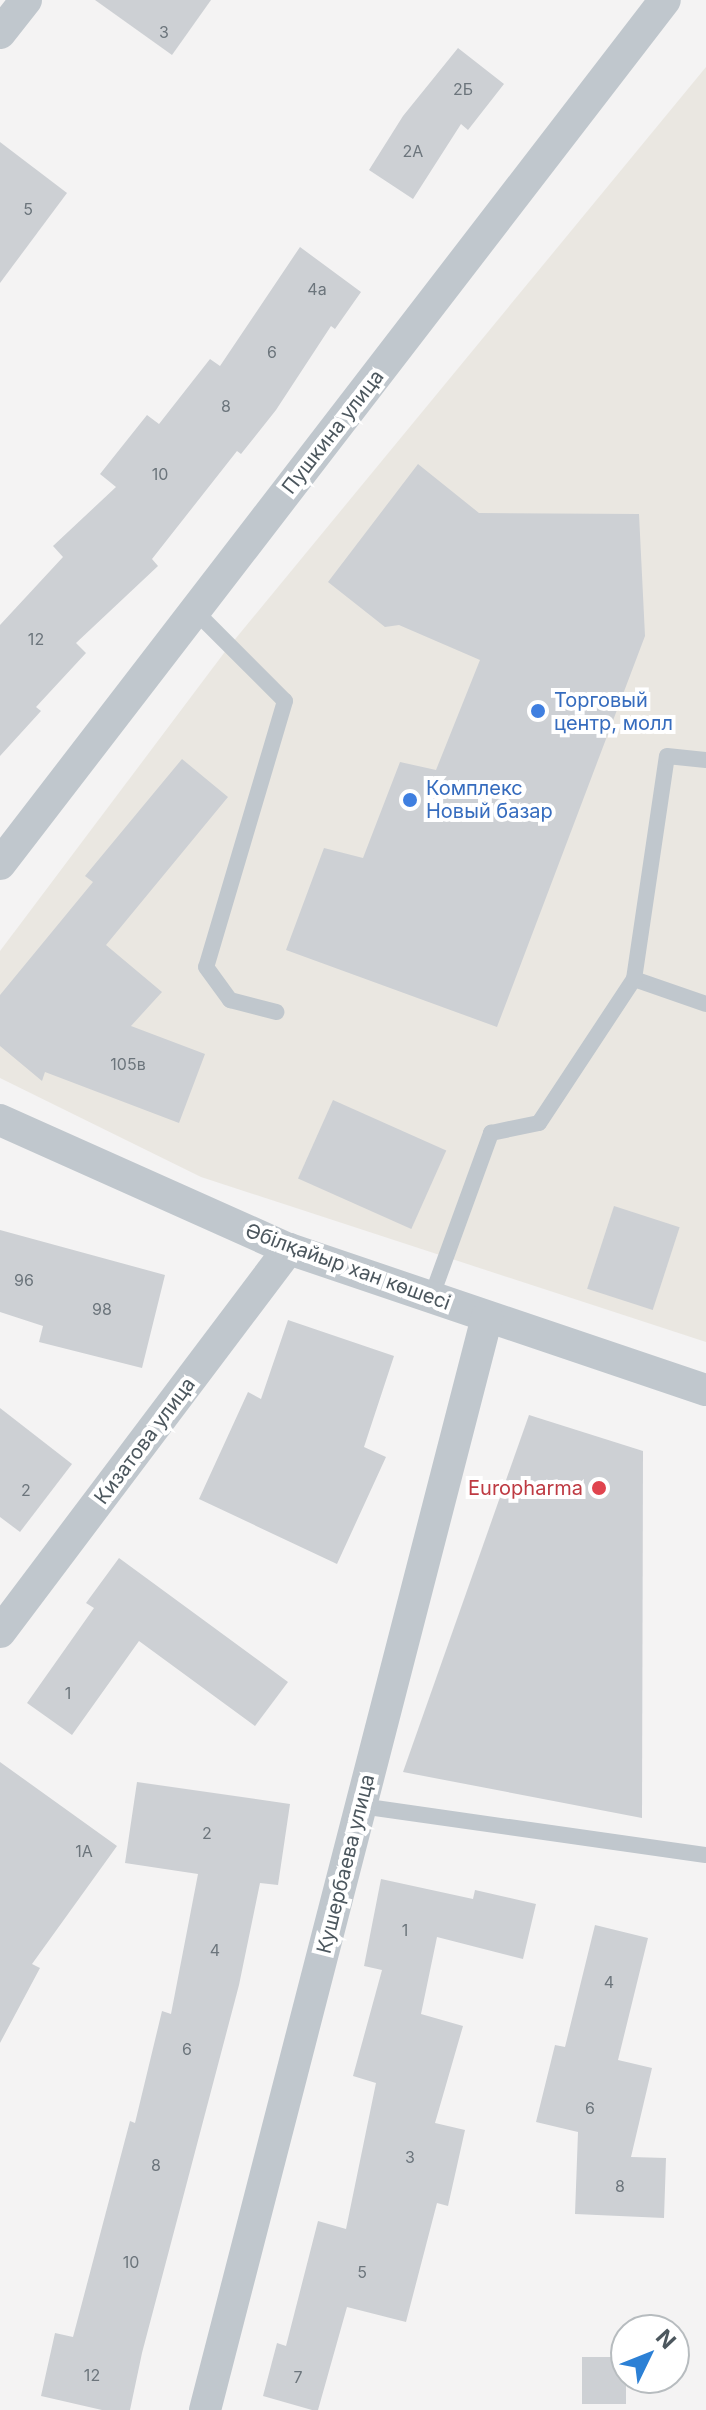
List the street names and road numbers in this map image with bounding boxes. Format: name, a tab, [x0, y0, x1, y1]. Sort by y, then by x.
street label: Пушкина улица	[277, 365, 389, 499]
street label: Әбілқайыр хан көшесі	[242, 1219, 454, 1315]
street label: Кизатова улица	[90, 1373, 200, 1509]
street label: Кушербаева улица	[312, 1772, 380, 1956]

